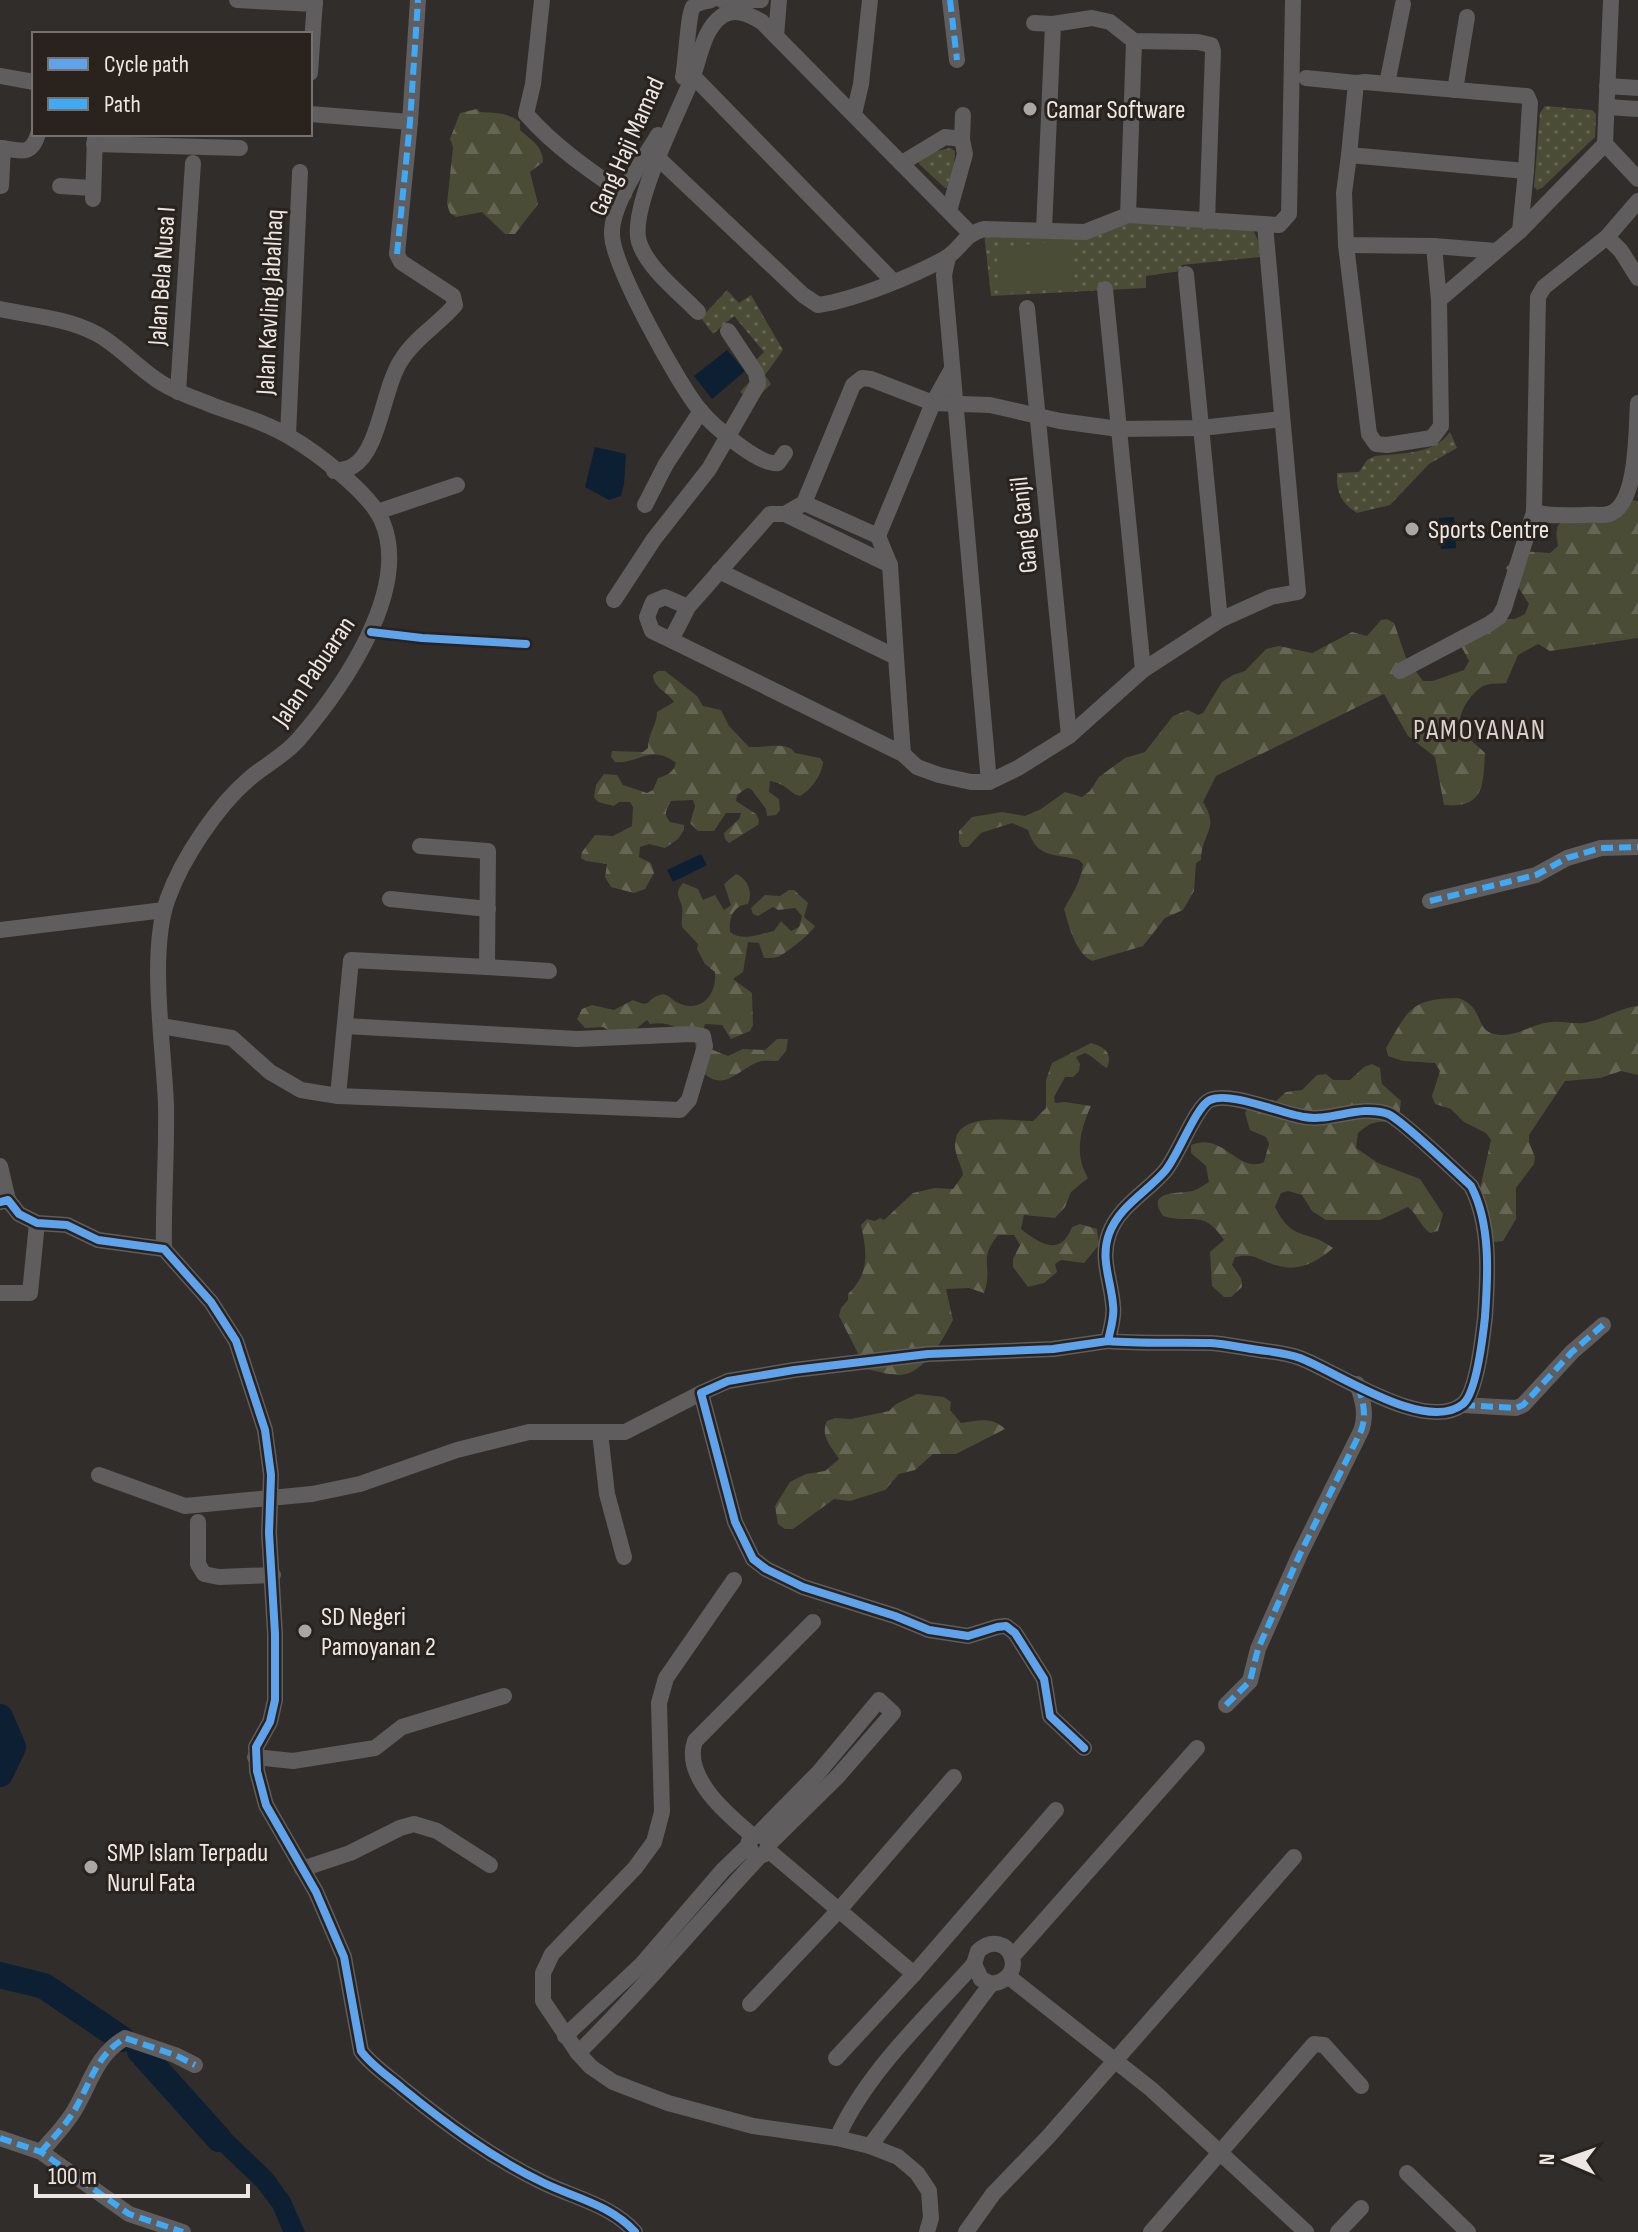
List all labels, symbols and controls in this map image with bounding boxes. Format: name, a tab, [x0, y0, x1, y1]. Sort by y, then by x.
legend	[32, 32, 312, 136]
text: Cycle path	[104, 50, 189, 79]
street label: Gang Haji Mamad	[583, 73, 672, 221]
text: Path	[104, 90, 141, 119]
place label: Camar Software	[1046, 95, 1186, 126]
marker: Camar Software	[1021, 100, 1039, 118]
street label: Jalan Bela Nusa I	[142, 206, 183, 348]
street label: Jalan Kavling Jabalhaq	[250, 209, 291, 397]
street label: Gang Ganjil	[1004, 475, 1045, 575]
place label: Sports Centre	[1428, 515, 1549, 546]
marker: Sports Centre	[1403, 520, 1421, 538]
street label: Jalan Pabuaran	[266, 611, 362, 734]
district label: PAMOYANAN	[1413, 714, 1547, 747]
place label: SD Negeri Pamoyanan 2	[321, 1602, 436, 1663]
marker: SD Negeri Pamoyanan 2	[296, 1622, 314, 1640]
place label: SMP Islam Terpadu Nurul Fata	[107, 1838, 268, 1899]
marker: SMP Islam Terpadu Nurul Fata	[82, 1858, 100, 1876]
north arrow	[1526, 2120, 1606, 2200]
scale bar	[36, 2148, 248, 2198]
text: N	[1534, 2153, 1561, 2166]
text: 100 m	[48, 2162, 97, 2191]

